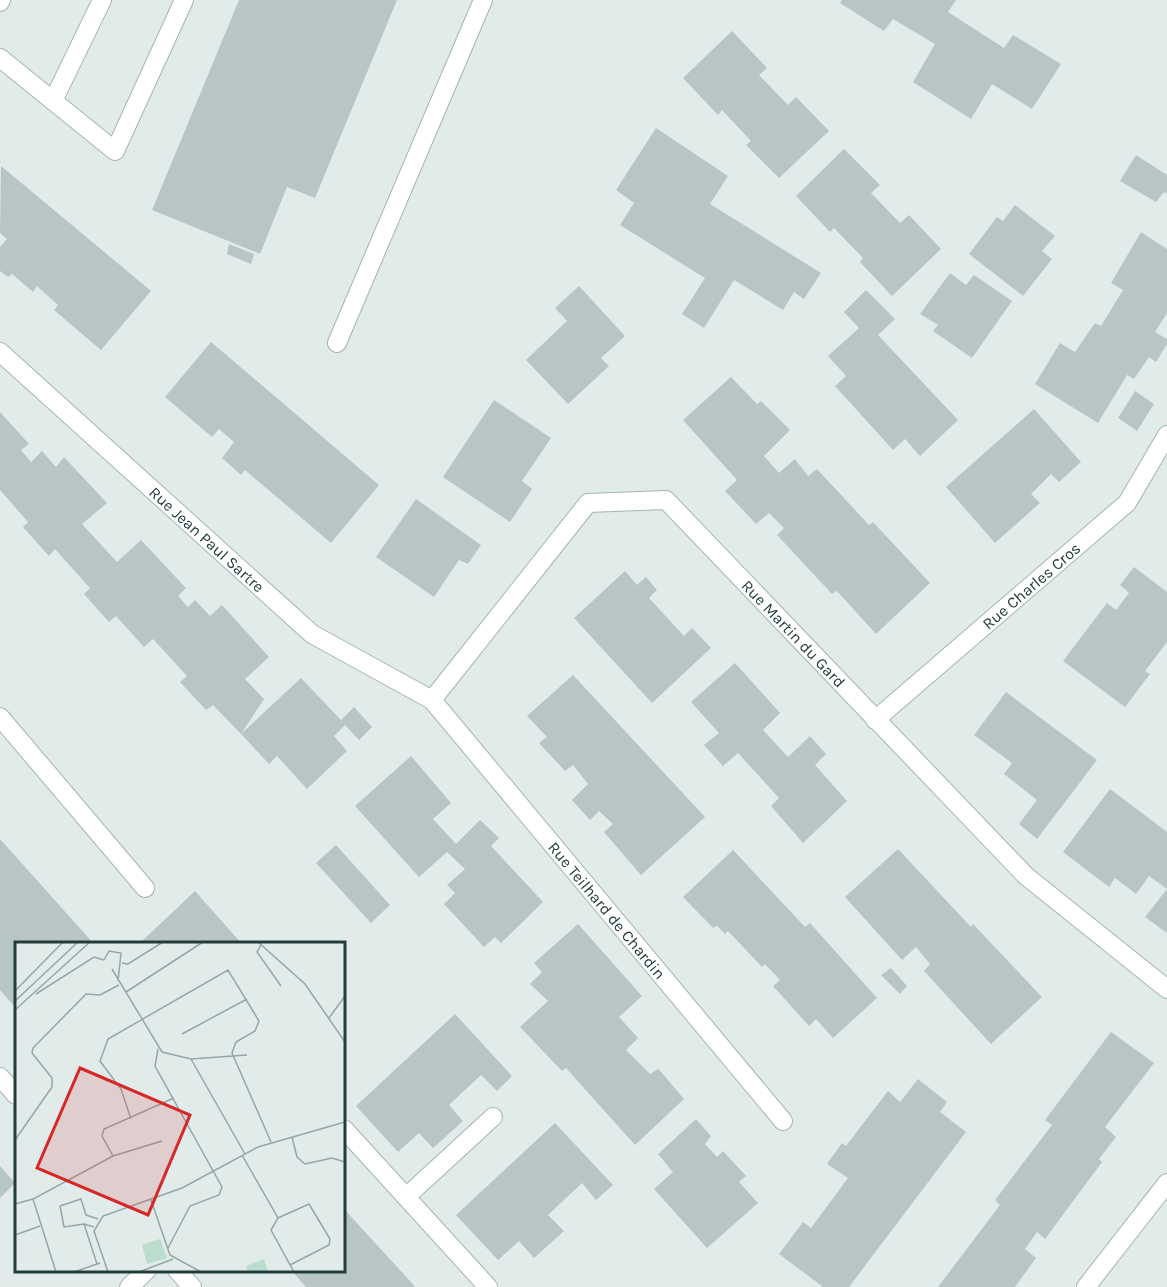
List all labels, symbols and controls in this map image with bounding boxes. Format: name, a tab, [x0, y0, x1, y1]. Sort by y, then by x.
street label: Rue Jean Paul Sartre	[146, 482, 268, 596]
street label: Rue Charles Cros	[978, 538, 1084, 633]
street label: Rue Martin du Gard	[738, 576, 849, 691]
street label: Rue Teilhard de Chardin	[544, 838, 670, 983]
inset map	[15, 942, 345, 1272]

